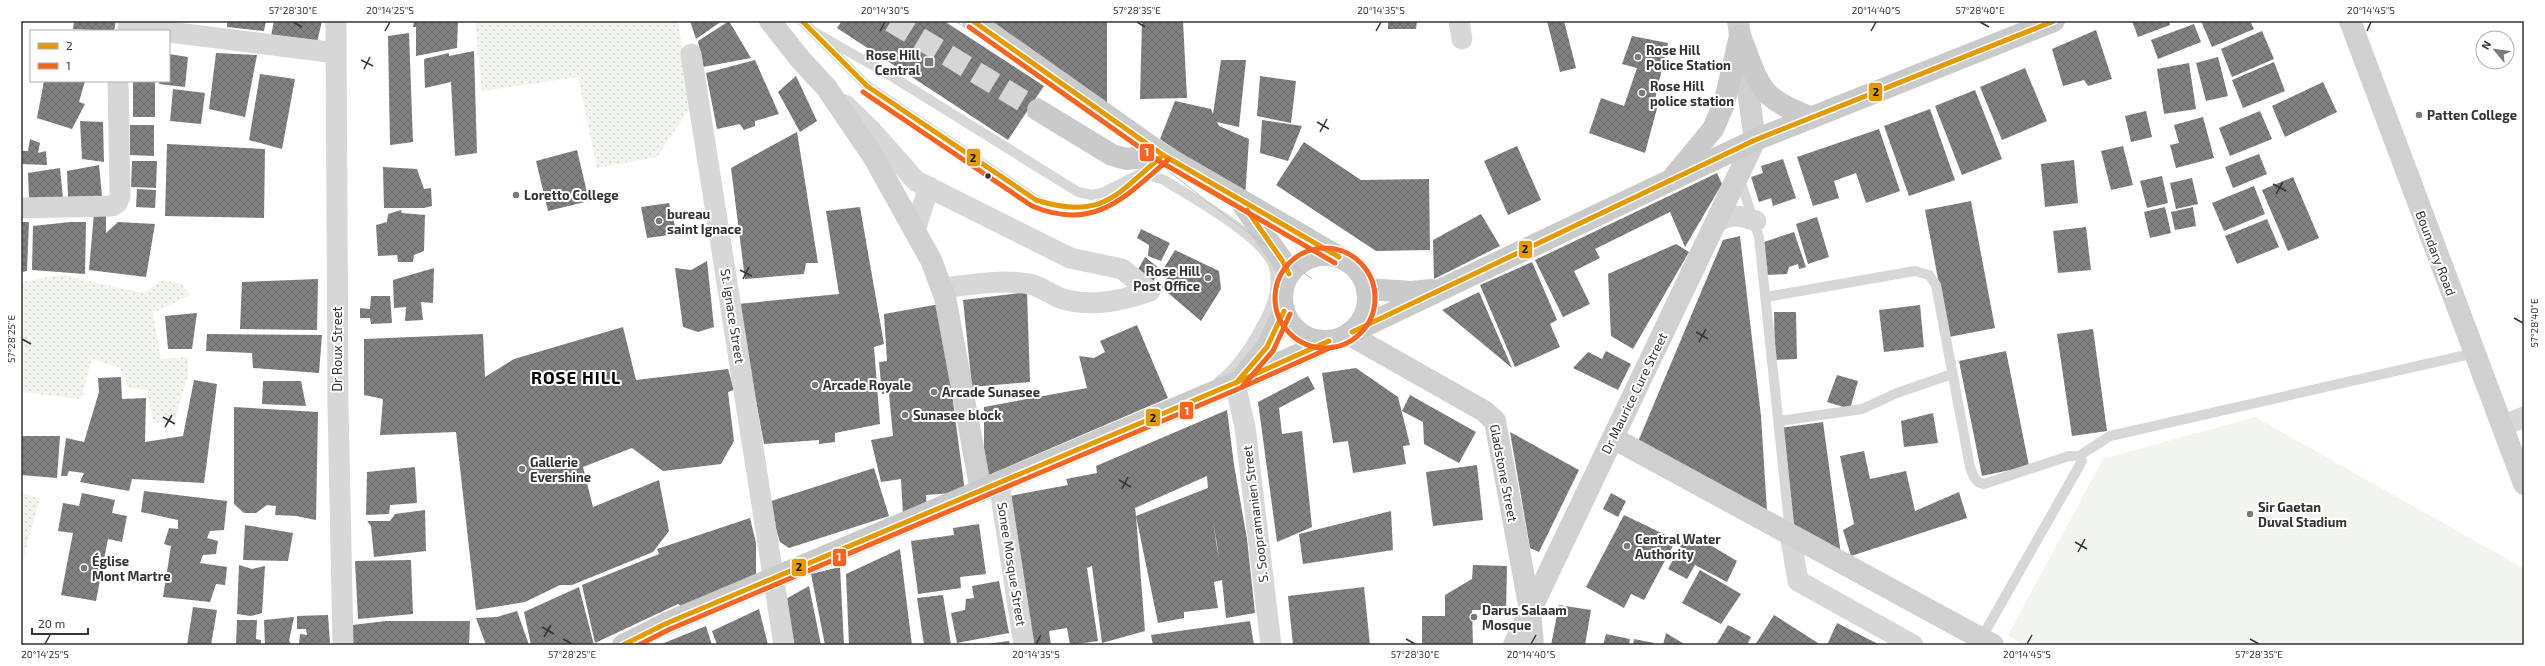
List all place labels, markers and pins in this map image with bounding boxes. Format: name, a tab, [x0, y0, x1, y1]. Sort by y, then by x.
place label: Rose Hill Police Station	[1646, 42, 1731, 73]
place label: Rose Hill Central	[866, 47, 921, 78]
marker: Rose Hill Police Station	[1633, 52, 1643, 62]
marker: Rose Hill Central	[923, 56, 935, 68]
place label: Rose Hill police station	[1650, 78, 1734, 109]
marker: Rose Hill police station	[1637, 88, 1647, 98]
place label: Patten College	[2427, 107, 2517, 123]
marker: Patten College	[2414, 110, 2424, 120]
unlabelled marker	[983, 171, 993, 181]
place label: Loretto College	[524, 187, 619, 203]
marker: Loretto College	[511, 190, 521, 200]
place label: bureau saint Ignace	[667, 206, 741, 237]
marker: bureau saint Ignace	[654, 216, 664, 226]
place label: Rose Hill Post Office	[1133, 263, 1201, 294]
marker: Rose Hill Post Office	[1203, 273, 1213, 283]
place label: Arcade Royale	[823, 377, 911, 393]
marker: Arcade Royale	[810, 380, 820, 390]
place label: Arcade Sunasee	[942, 384, 1040, 400]
marker: Arcade Sunasee	[929, 387, 939, 397]
place label: Sunasee block	[913, 407, 1002, 423]
marker: Sunasee block	[900, 410, 910, 420]
place label: Gallerie Evershine	[530, 454, 591, 485]
marker: Gallerie Evershine	[517, 464, 527, 474]
place label: Sir Gaetan Duval Stadium	[2258, 499, 2347, 530]
marker: Sir Gaetan Duval Stadium	[2245, 509, 2255, 519]
place label: Central Water Authority	[1635, 531, 1721, 562]
marker: Central Water Authority	[1622, 541, 1632, 551]
place label: Église Mont Martre	[92, 552, 170, 584]
marker: Église Mont Martre	[79, 563, 89, 573]
place label: Darus Salaam Mosque	[1482, 602, 1567, 633]
marker: Darus Salaam Mosque	[1469, 612, 1479, 622]

